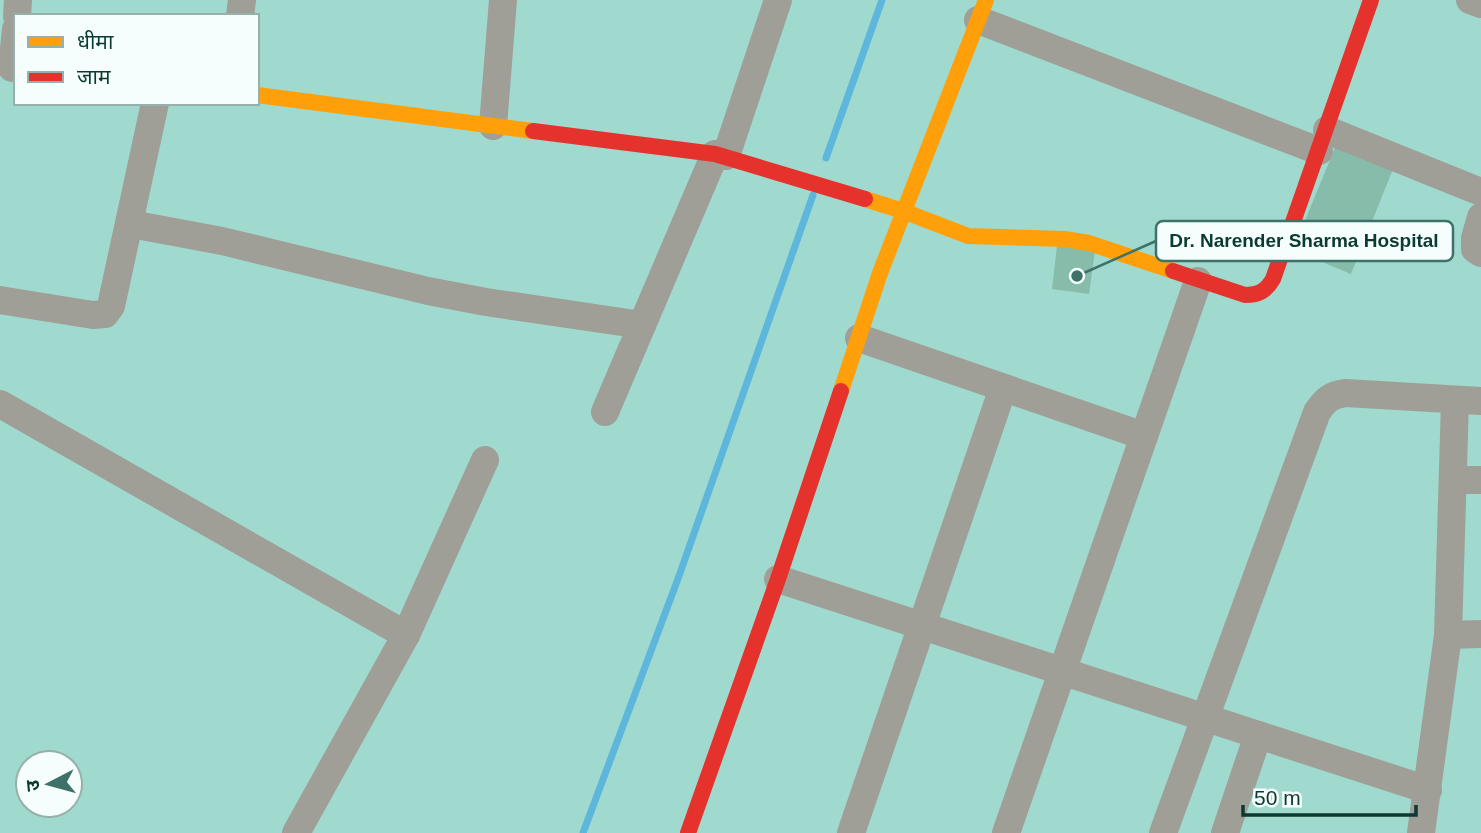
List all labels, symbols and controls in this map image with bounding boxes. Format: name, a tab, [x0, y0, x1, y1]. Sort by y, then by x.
legend	[14, 14, 259, 105]
text: धीमा	[77, 30, 114, 53]
text: जाम	[77, 65, 111, 88]
callout: Dr. Narender Sharma Hospital	[1156, 221, 1453, 261]
text: Dr. Narender Sharma Hospital	[1169, 230, 1439, 251]
north arrow	[14, 749, 84, 819]
scale bar	[1243, 774, 1416, 818]
text: उ	[21, 778, 44, 792]
text: 50 m	[1254, 786, 1301, 809]

